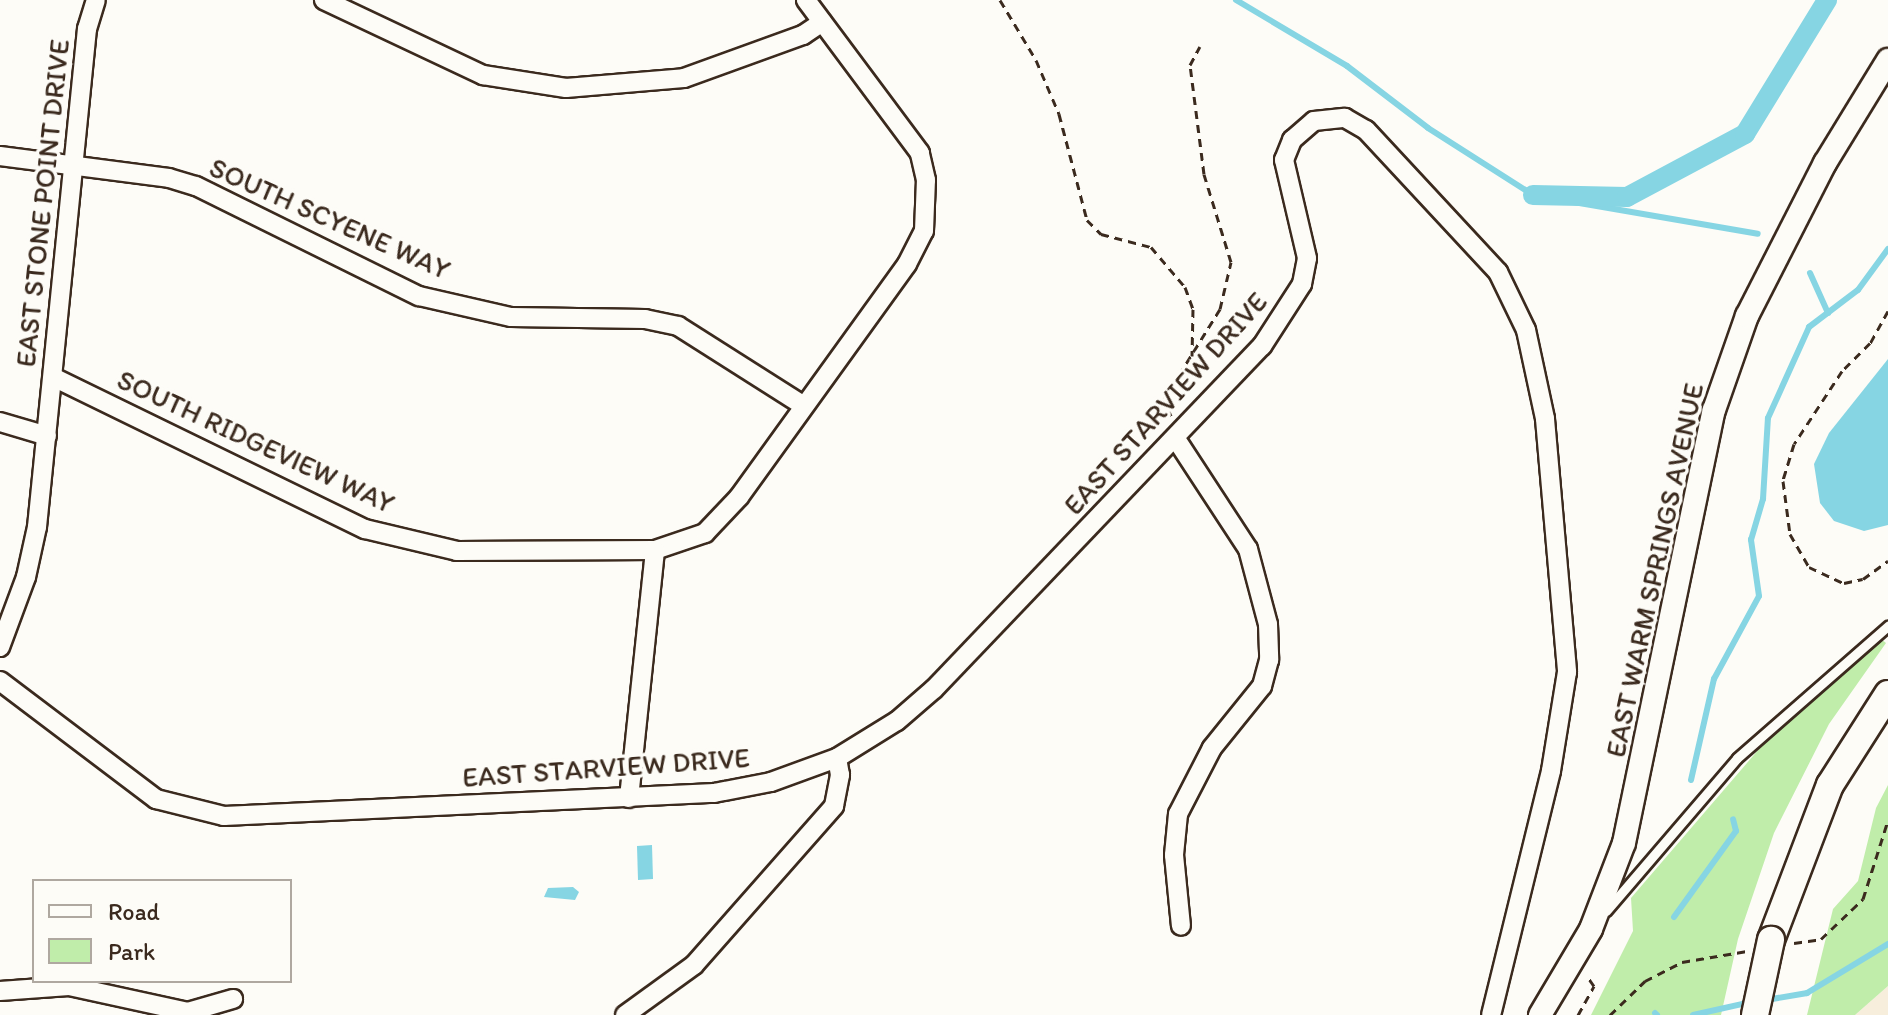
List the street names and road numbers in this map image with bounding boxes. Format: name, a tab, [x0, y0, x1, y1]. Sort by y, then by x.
street label: EAST STONE POINT DRIVE	[8, 39, 76, 367]
street label: SOUTH SCYENE WAY	[205, 150, 455, 286]
street label: EAST STARVIEW DRIVE	[1057, 286, 1273, 520]
street label: SOUTH RIDGEVIEW WAY	[110, 361, 402, 521]
street label: EAST WARM SPRINGS AVENUE	[1598, 381, 1710, 759]
street label: EAST STARVIEW DRIVE	[462, 740, 750, 794]

